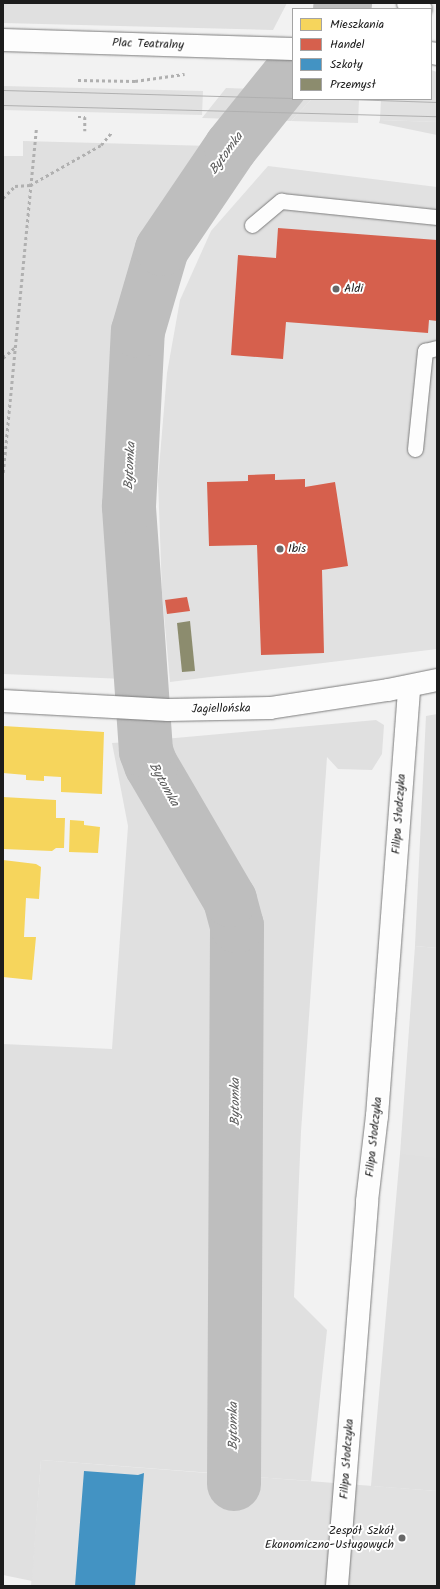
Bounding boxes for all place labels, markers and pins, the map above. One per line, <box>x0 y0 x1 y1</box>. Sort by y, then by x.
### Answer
place label: Aldi <box>344 282 363 296</box>
marker: Aldi <box>331 284 341 294</box>
place label: Ibis <box>288 542 306 556</box>
marker: Ibis <box>275 544 285 554</box>
place label: Zespół Szkół Ekonomiczno-Usługowych <box>265 1524 394 1552</box>
marker: Zespół Szkół Ekonomiczno-Usługowych <box>397 1533 407 1543</box>

